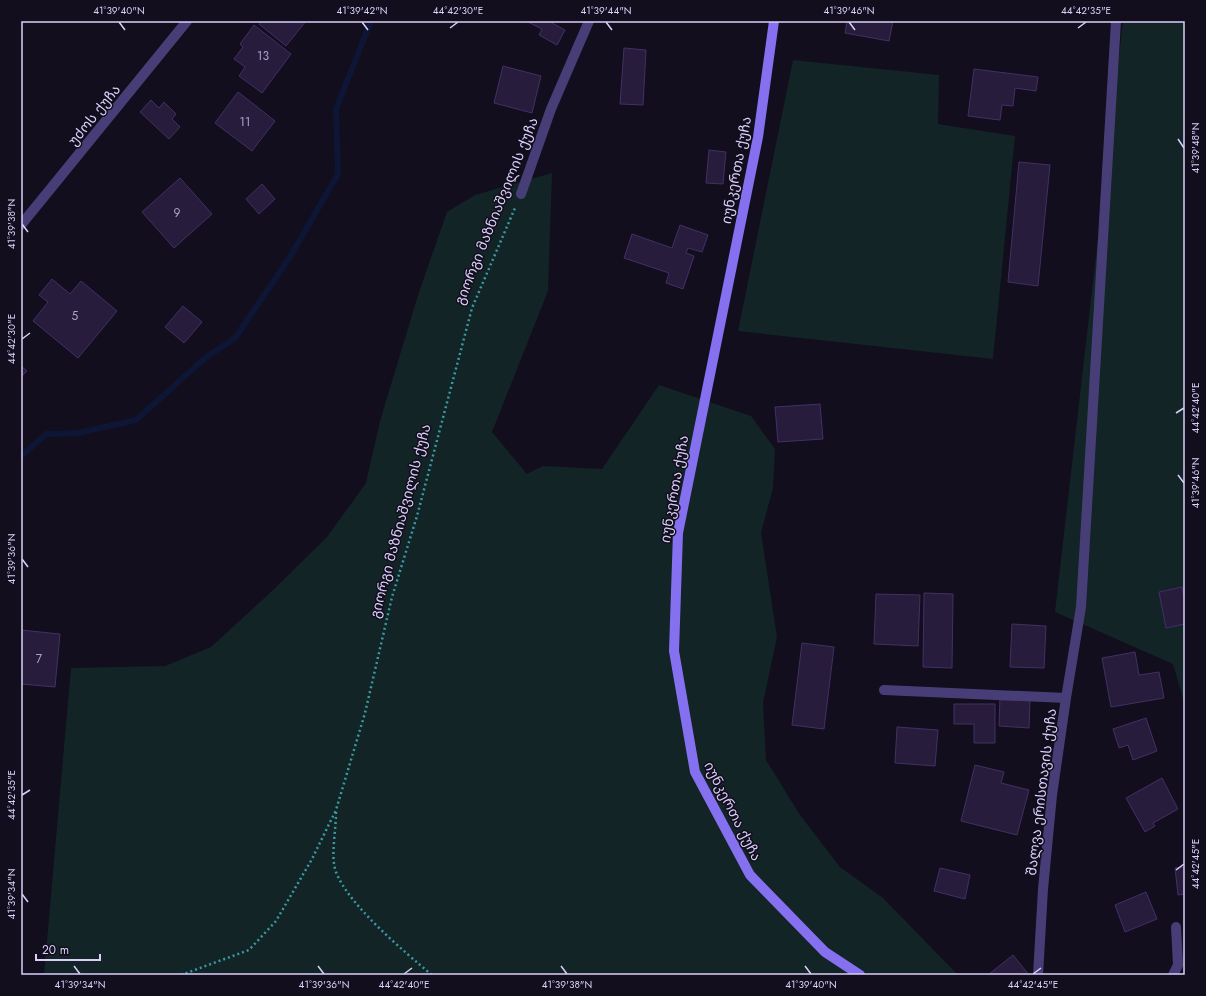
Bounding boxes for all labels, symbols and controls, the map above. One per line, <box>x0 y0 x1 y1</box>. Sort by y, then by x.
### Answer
text: 41°39'40"N <box>93 3 145 18</box>
text: 41°39'42"N <box>336 3 388 18</box>
text: 44°42'30"E <box>433 3 483 18</box>
text: 41°39'44"N <box>580 3 632 18</box>
text: 41°39'46"N <box>823 3 875 18</box>
text: 44°42'35"E <box>1061 3 1111 18</box>
house number: 13 <box>257 47 269 65</box>
street label: უძოს ქუჩა <box>63 80 125 150</box>
house number: 11 <box>240 113 250 131</box>
street label: გიორგი მაზნიაშვილის ქუჩა <box>449 114 543 308</box>
street label: იუნკერთა ქუჩა <box>716 115 756 225</box>
text: 41°39'48"N <box>1188 123 1203 173</box>
text: 41°39'38"N <box>4 199 19 249</box>
house number: 9 <box>174 204 181 222</box>
house number: 5 <box>72 307 79 325</box>
text: 44°42'30"E <box>4 314 19 364</box>
text: 44°42'40"E <box>1188 383 1203 433</box>
street label: გიორგი მაზნიაშვილის ქუჩა <box>364 422 436 620</box>
street label: იუნკერთა ქუჩა <box>655 434 693 544</box>
text: 41°39'46"N <box>1188 457 1203 509</box>
text: 41°39'36"N <box>4 534 19 584</box>
house number: 7 <box>36 650 43 668</box>
street label: შალვა ერისთავის ქუჩა <box>1021 707 1061 877</box>
street label: იუნკერთა ქუჩა <box>699 758 767 864</box>
text: 44°42'35"E <box>4 770 19 820</box>
text: 44°42'45"E <box>1188 839 1203 889</box>
text: 41°39'34"N <box>4 869 19 919</box>
scale bar <box>36 936 100 962</box>
text: 20 m <box>42 941 69 959</box>
text: 41°39'34"N <box>55 977 105 992</box>
text: 41°39'36"N <box>299 977 349 992</box>
text: 44°42'40"E <box>379 977 429 992</box>
text: 41°39'38"N <box>542 977 592 992</box>
text: 41°39'40"N <box>785 977 837 992</box>
text: 44°42'45"E <box>1008 977 1058 992</box>

